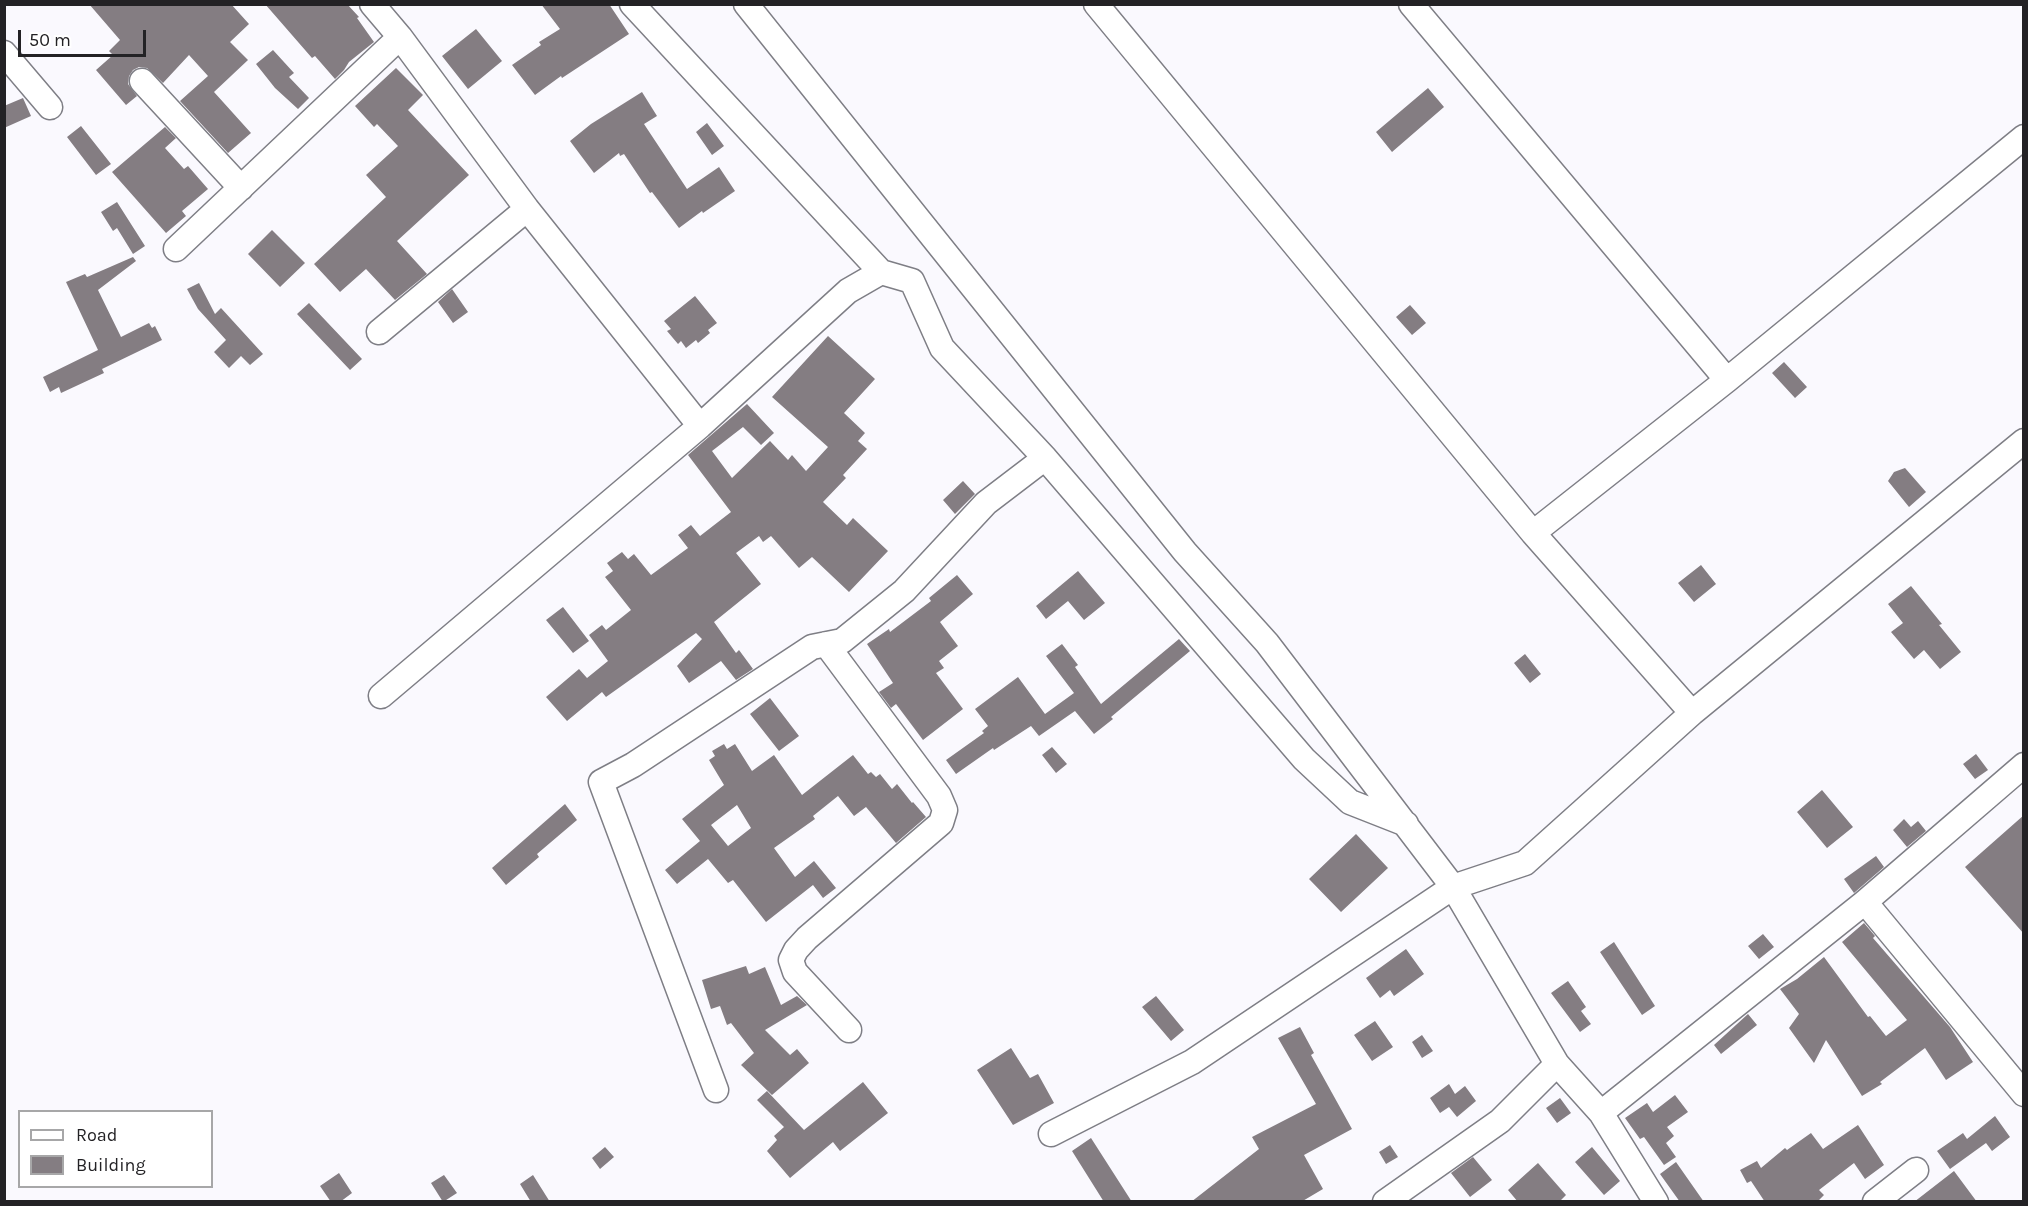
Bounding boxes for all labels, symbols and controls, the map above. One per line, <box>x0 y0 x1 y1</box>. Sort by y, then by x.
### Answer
scale bar <box>21 18 148 56</box>
text: 50 m <box>29 29 71 51</box>
legend <box>18 1110 213 1188</box>
text: Road <box>76 1124 117 1146</box>
text: Building <box>76 1154 146 1176</box>

